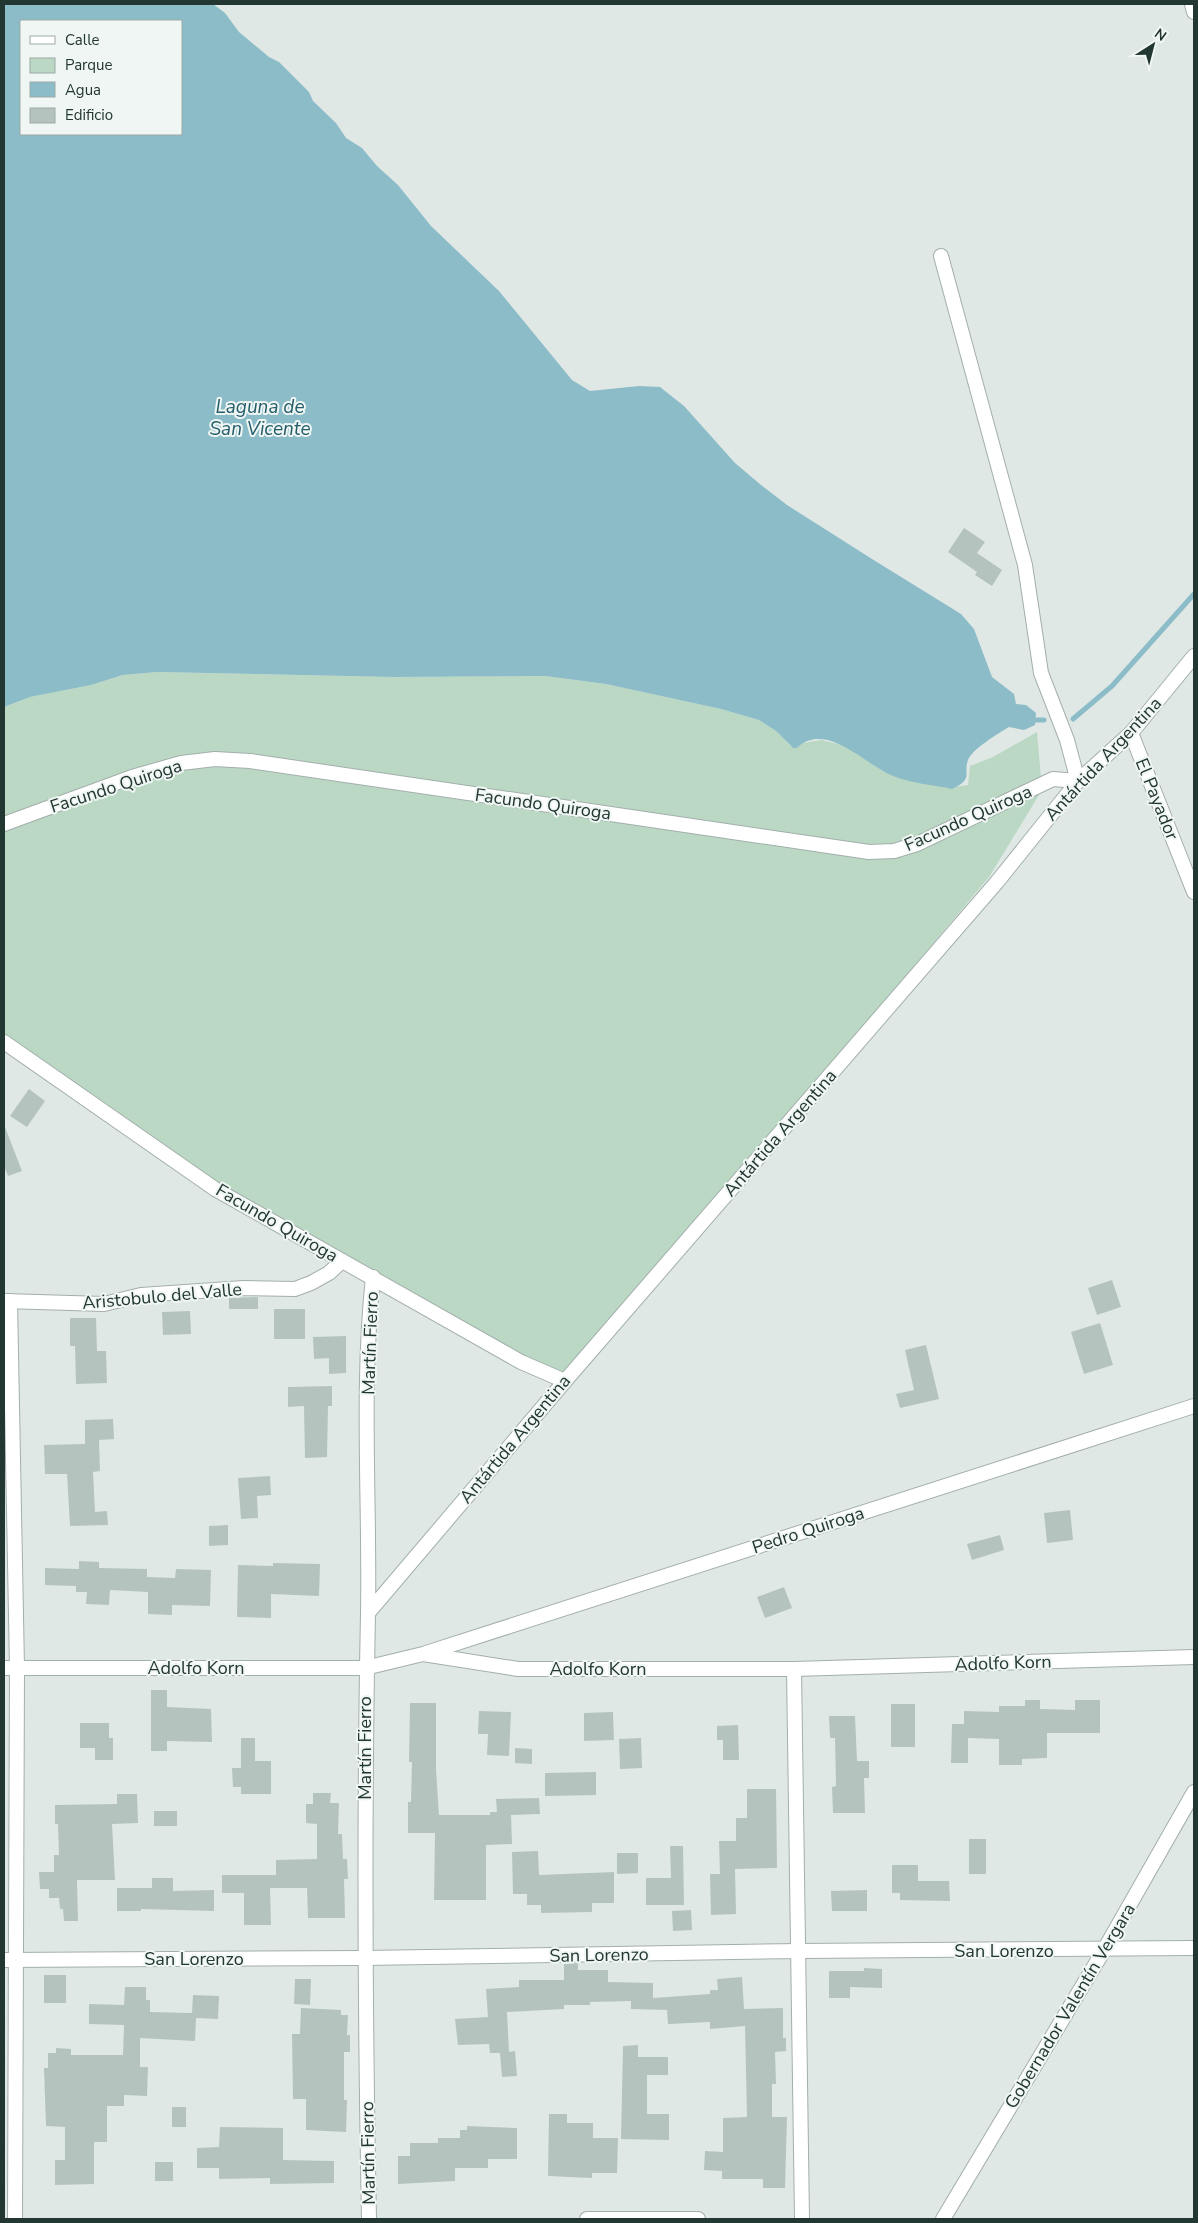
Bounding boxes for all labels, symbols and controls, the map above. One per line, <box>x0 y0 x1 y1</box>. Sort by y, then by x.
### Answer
legend <box>20 20 182 135</box>
north arrow <box>1128 20 1178 70</box>
text: N <box>1151 24 1170 46</box>
text: Calle <box>65 30 100 50</box>
text: Parque <box>65 55 113 75</box>
text: Agua <box>65 80 101 100</box>
text: Edificio <box>65 105 113 125</box>
water label: Laguna de San Vicente <box>209 394 311 442</box>
street label: Antártida Argentina <box>1039 692 1167 826</box>
street label: Facundo Quiroga <box>47 753 185 819</box>
street label: El Payador <box>1130 754 1185 844</box>
street label: Facundo Quiroga <box>900 779 1036 857</box>
street label: Facundo Quiroga <box>473 783 613 825</box>
street label: Antártida Argentina <box>718 1064 842 1202</box>
street label: Facundo Quiroga <box>212 1178 342 1268</box>
street label: Aristobulo del Valle <box>81 1277 243 1315</box>
street label: Martín Fierro <box>356 1291 384 1395</box>
street label: Antártida Argentina <box>454 1370 576 1508</box>
street label: Pedro Quiroga <box>749 1501 867 1559</box>
street label: Adolfo Korn <box>954 1649 1052 1677</box>
street label: Adolfo Korn <box>148 1656 244 1680</box>
street label: Adolfo Korn <box>550 1657 646 1681</box>
street label: Martín Fierro <box>353 1696 377 1800</box>
street label: Gobernador Valentín Vergara <box>999 1899 1141 2113</box>
street label: San Lorenzo <box>954 1939 1054 1963</box>
street label: San Lorenzo <box>549 1942 649 1968</box>
street label: San Lorenzo <box>144 1947 244 1971</box>
street label: Martín Fierro <box>355 2101 381 2205</box>

